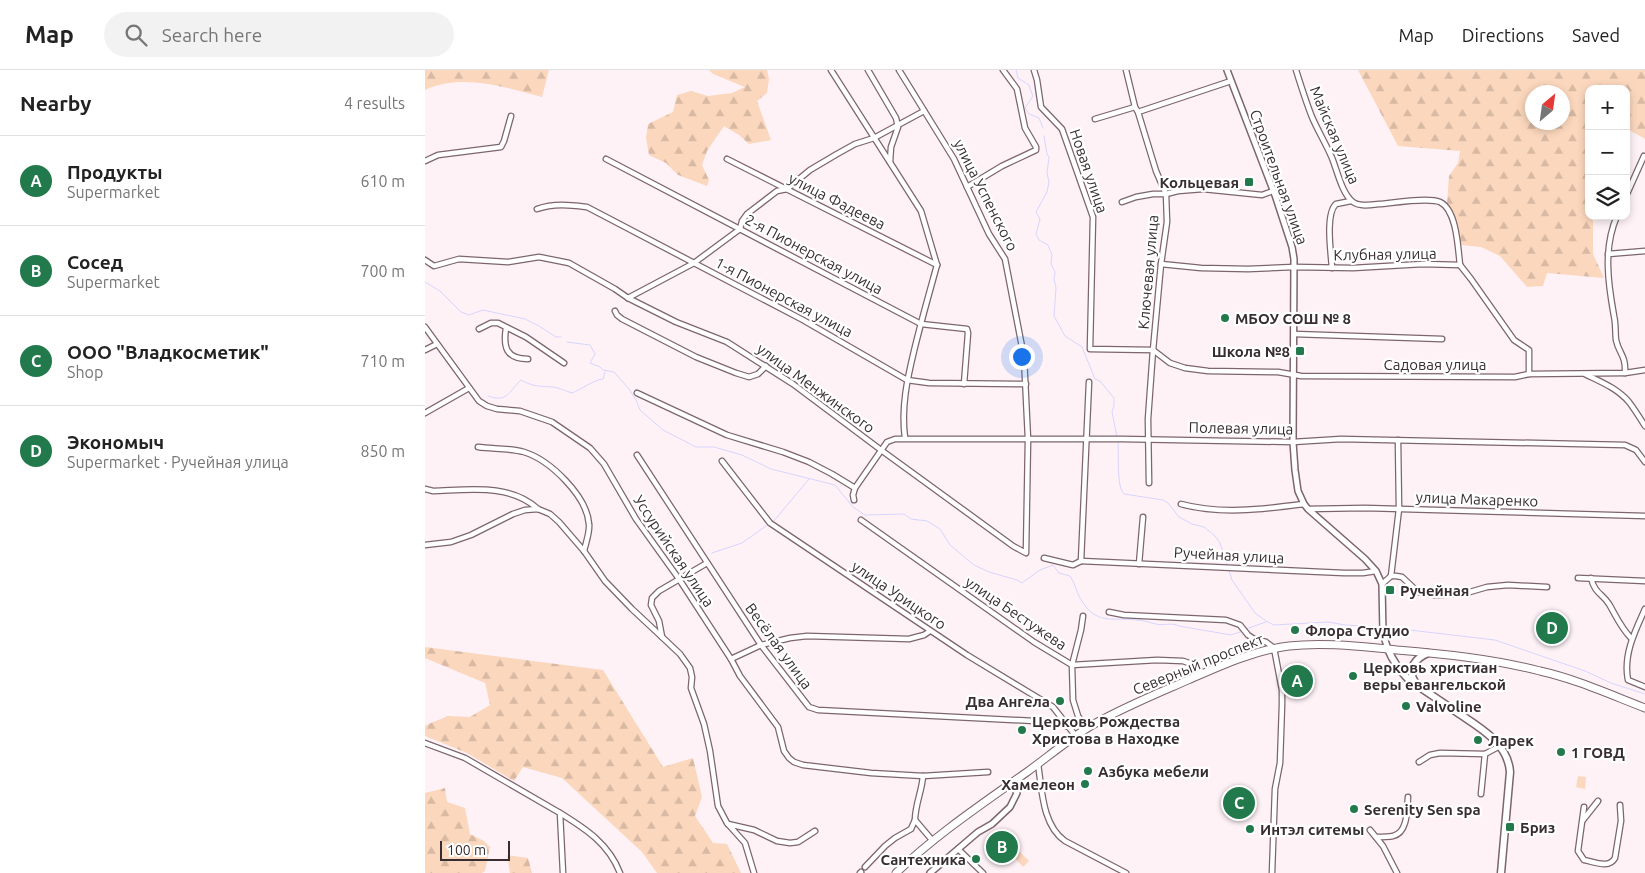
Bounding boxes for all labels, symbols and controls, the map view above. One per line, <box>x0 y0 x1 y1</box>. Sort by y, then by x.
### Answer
search box <box>104 12 454 57</box>
text: Map <box>25 21 74 48</box>
icon: search <box>122 21 150 49</box>
text: Search here <box>162 24 262 46</box>
text: Map <box>1398 25 1434 45</box>
text: Directions <box>1462 25 1544 45</box>
text: Saved <box>1572 25 1620 45</box>
street label: Майская улица <box>1307 84 1363 186</box>
north arrow <box>1525 85 1570 130</box>
map controls <box>1585 85 1630 220</box>
button: + <box>1585 85 1630 130</box>
text: Nearby <box>20 91 91 115</box>
text: 4 results <box>344 94 405 112</box>
street label: Строительная улица <box>1247 107 1311 247</box>
street label: Новая улица <box>1067 127 1111 215</box>
button: − <box>1585 130 1630 175</box>
street label: улица Успенского <box>950 136 1022 254</box>
text: Продукты <box>67 161 162 183</box>
street label: улица Фадеева <box>786 169 888 233</box>
text: A <box>30 172 42 190</box>
text: 610 m <box>360 172 405 190</box>
place label: Кольцевая <box>1159 174 1239 191</box>
button: layers <box>1585 175 1630 220</box>
marker: Кольцевая <box>1243 176 1255 188</box>
text: Supermarket <box>67 183 160 201</box>
street label: 2-я Пионерская улица <box>742 211 886 297</box>
street label: Ключевая улица <box>1135 214 1161 330</box>
street label: Клубная улица <box>1333 245 1437 263</box>
text: Сосед <box>67 251 123 273</box>
street label: 1-я Пионерская улица <box>712 254 856 340</box>
text: B <box>31 262 41 280</box>
text: 700 m <box>360 262 405 280</box>
text: Supermarket <box>67 273 160 291</box>
place label: МБОУ СОШ № 8 <box>1235 310 1351 327</box>
marker: МБОУ СОШ № 8 <box>1219 312 1231 324</box>
street label: улица Менжинского <box>754 340 878 436</box>
text: ООО "Владкосметик" <box>67 341 269 363</box>
place label: Школа №8 <box>1212 343 1290 360</box>
your location <box>1009 344 1035 370</box>
marker: Школа №8 <box>1294 345 1306 357</box>
text: C <box>31 352 41 370</box>
text: 710 m <box>360 352 405 370</box>
street label: Садовая улица <box>1383 356 1487 373</box>
text: Shop <box>67 363 103 381</box>
street label: Полевая улица <box>1188 419 1294 437</box>
text: Экономыч <box>67 431 164 453</box>
text: D <box>30 442 42 460</box>
text: 850 m <box>360 442 405 460</box>
text: Supermarket · Ручейная улица <box>67 453 289 471</box>
street label: улица Макаренко <box>1415 488 1539 510</box>
street label: Уссурийская улица <box>630 492 718 610</box>
street label: Ручейная улица <box>1173 544 1285 566</box>
street label: улица Урицкого <box>849 557 949 633</box>
street label: улица Бестужева <box>962 573 1070 653</box>
place label: Ручейная <box>1400 582 1469 599</box>
marker: Ручейная <box>1384 584 1396 596</box>
street label: Весёлая улица <box>742 600 816 692</box>
pin: D <box>1536 609 1568 647</box>
place label: Флора Студио <box>1305 622 1410 639</box>
marker: Флора Студио <box>1289 624 1301 636</box>
street label: Северный проспект <box>1130 630 1266 698</box>
place label: Церковь христиан веры евангельской <box>1363 659 1506 693</box>
pin: A <box>1281 662 1313 700</box>
marker: Церковь христиан веры евангельской <box>1347 670 1359 682</box>
place label: Два Ангела <box>966 693 1050 710</box>
marker: Два Ангела <box>1054 695 1066 707</box>
place label: Valvoline <box>1416 698 1482 715</box>
marker: Valvoline <box>1400 700 1412 712</box>
place label: Церковь Рождества Христова в Находке <box>1032 713 1180 747</box>
marker: Церковь Рождества Христова в Находке <box>1016 724 1028 736</box>
place label: Ларек <box>1488 732 1534 749</box>
marker: Ларек <box>1472 734 1484 746</box>
place label: 1 ГОВД <box>1571 744 1625 761</box>
marker: 1 ГОВД <box>1555 746 1567 758</box>
place label: Азбука мебели <box>1098 763 1209 780</box>
marker: Азбука мебели <box>1082 765 1094 777</box>
place label: Хамелеон <box>1001 776 1075 793</box>
marker: Хамелеон <box>1079 778 1091 790</box>
pin: C <box>1223 784 1255 822</box>
place label: Serenity Sen spa <box>1364 801 1481 818</box>
marker: Serenity Sen spa <box>1348 803 1360 815</box>
place label: Бриз <box>1520 819 1555 836</box>
place label: Интэл ситемы <box>1260 821 1364 838</box>
marker: Бриз <box>1504 821 1516 833</box>
marker: Интэл ситемы <box>1244 823 1256 835</box>
pin: B <box>986 828 1018 866</box>
scale bar <box>440 838 510 861</box>
text: 100 m <box>447 842 486 858</box>
place label: Сантехника <box>881 851 966 868</box>
marker: Сантехника <box>970 853 982 865</box>

